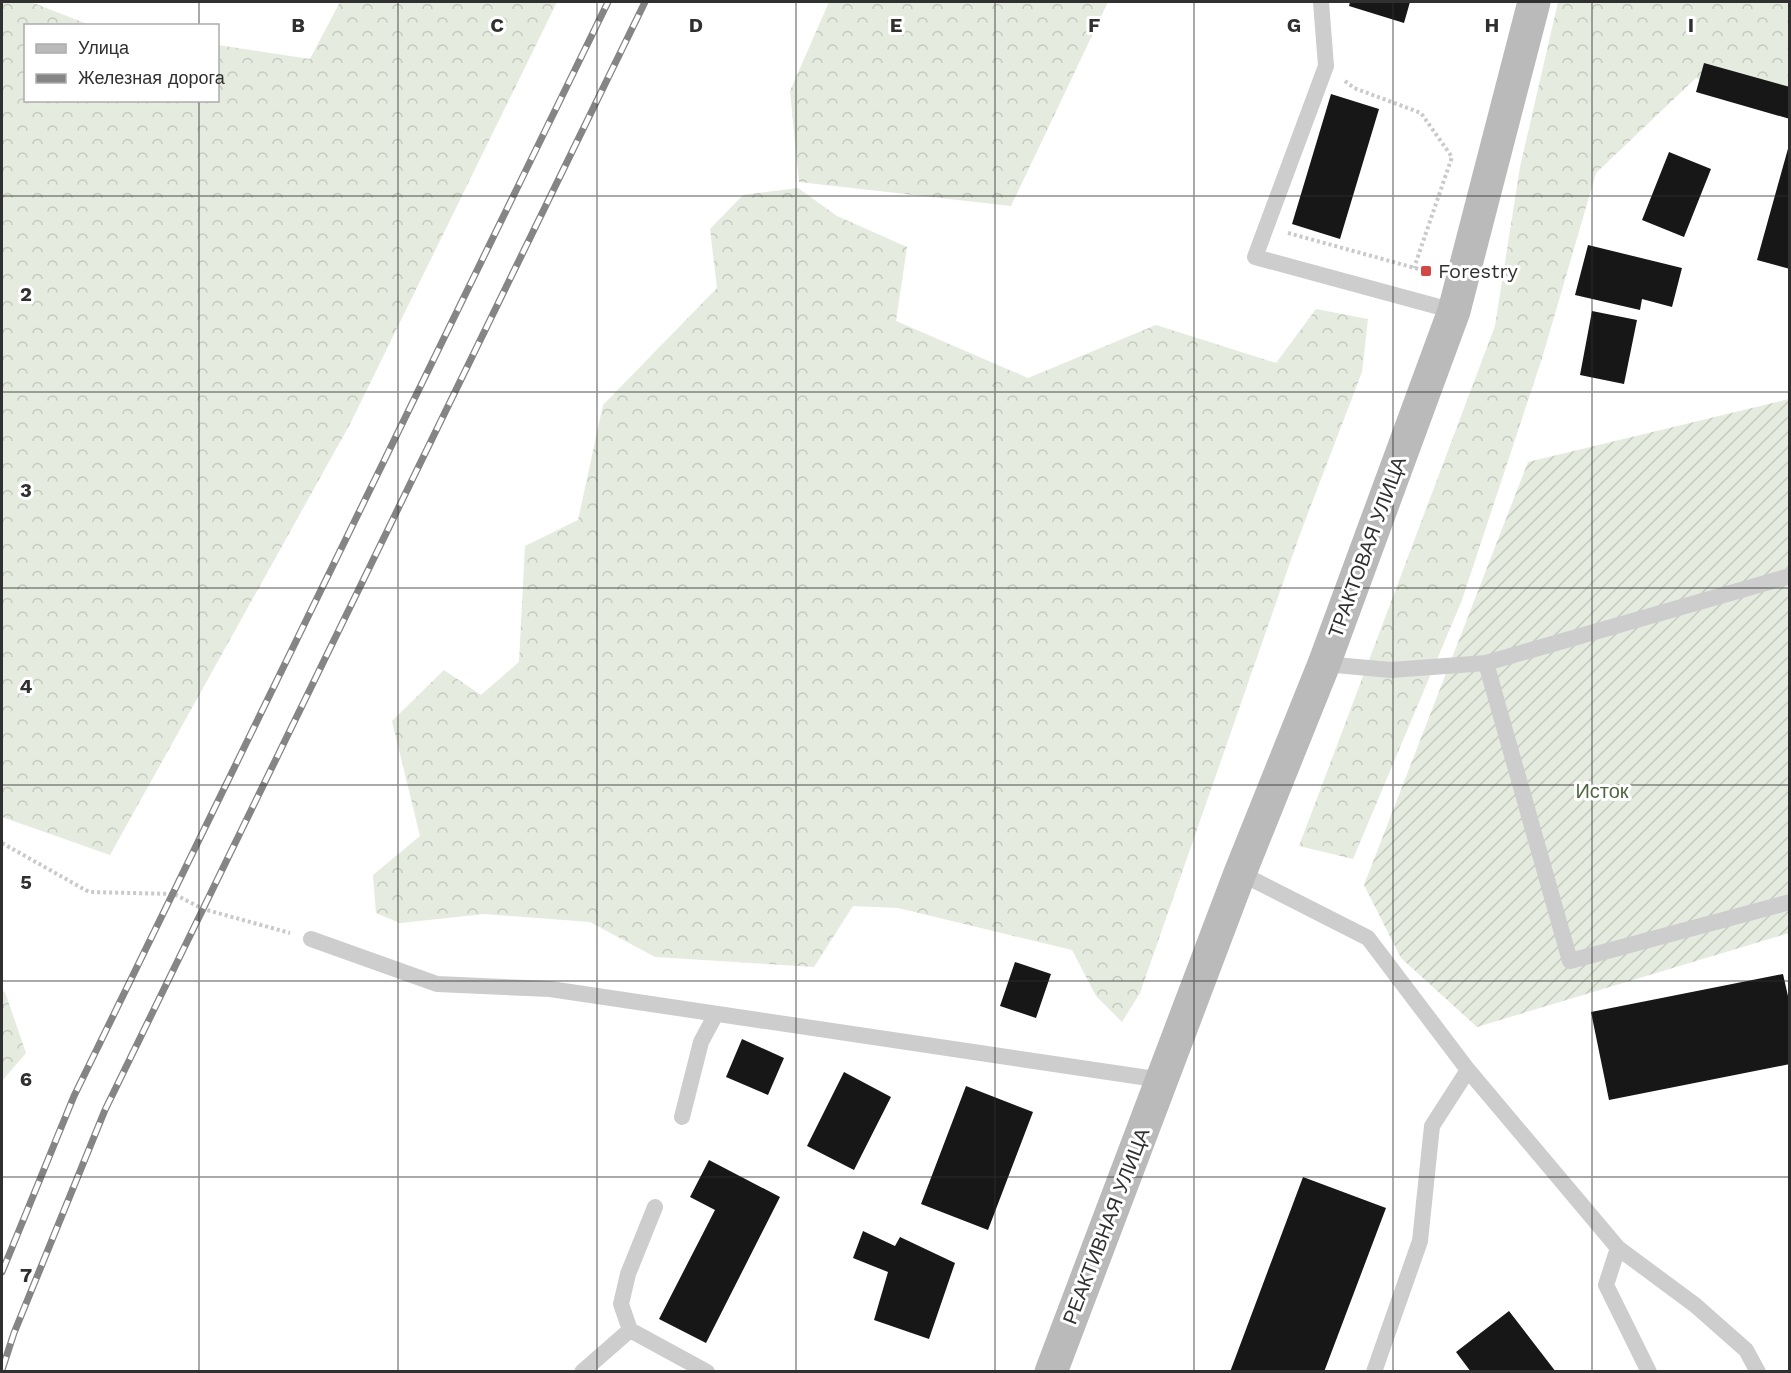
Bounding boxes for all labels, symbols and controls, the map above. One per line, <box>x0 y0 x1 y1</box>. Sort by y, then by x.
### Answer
text: B <box>291 13 305 37</box>
text: C <box>490 13 504 37</box>
text: D <box>689 13 703 37</box>
text: E <box>890 13 902 37</box>
text: F <box>1088 13 1100 37</box>
text: G <box>1287 13 1301 37</box>
text: H <box>1485 13 1499 37</box>
text: I <box>1688 13 1694 37</box>
legend <box>24 24 219 102</box>
text: Улица <box>78 37 130 58</box>
text: Железная дорога <box>78 67 226 88</box>
place label: Forestry <box>1438 259 1519 283</box>
marker: Forestry <box>1419 264 1433 278</box>
text: 2 <box>20 282 32 306</box>
street label: ТРАКТОВАЯ УЛИЦА <box>1323 453 1411 641</box>
text: 3 <box>20 478 32 502</box>
text: 4 <box>20 674 33 698</box>
park label: Исток <box>1575 779 1629 803</box>
text: 5 <box>20 870 32 894</box>
text: 6 <box>20 1067 32 1091</box>
street label: РЕАКТИВНАЯ УЛИЦА <box>1057 1124 1155 1328</box>
text: 7 <box>20 1263 32 1287</box>

